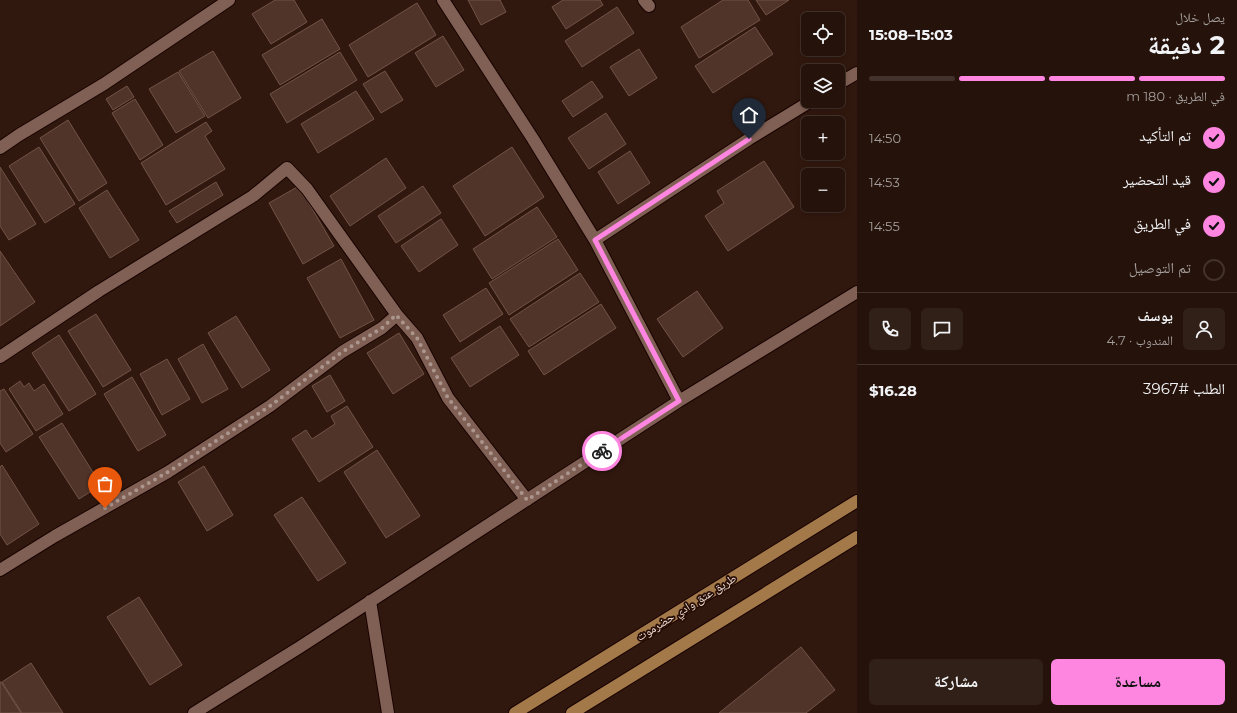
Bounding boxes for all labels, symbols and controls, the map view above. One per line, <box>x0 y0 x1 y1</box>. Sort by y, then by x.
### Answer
text: يصل خلال <box>1175 9 1225 25</box>
map controls <box>801 12 845 212</box>
button: locate <box>801 12 845 56</box>
text: 15:03–15:08 <box>869 25 953 44</box>
text: 2 دقيقة <box>1148 29 1225 61</box>
button: layers <box>801 64 845 108</box>
text: في الطريق · 180 m <box>1126 88 1225 104</box>
pin <box>732 98 766 139</box>
icon: home <box>738 104 760 126</box>
button: + <box>801 116 845 160</box>
text: تم التأكيد <box>1139 126 1191 145</box>
icon: check <box>1203 127 1225 149</box>
text: 14:50 <box>869 130 901 146</box>
button: − <box>801 168 845 212</box>
text: قيد التحضير <box>1123 170 1191 189</box>
icon: check <box>1203 171 1225 193</box>
text: 14:53 <box>869 174 900 190</box>
text: في الطريق <box>1133 214 1191 233</box>
icon: check <box>1203 215 1225 237</box>
text: 14:55 <box>869 218 900 234</box>
text: تم التوصيل <box>1129 258 1191 277</box>
text: يوسف <box>1138 306 1173 325</box>
button: phone <box>869 308 911 350</box>
button: chat <box>921 308 963 350</box>
button: person <box>1183 308 1225 350</box>
text: المندوب · 4.7 <box>1107 332 1173 348</box>
text: الطلب #3967 <box>1143 379 1225 398</box>
text: $16.28 <box>869 381 917 400</box>
courier <box>582 431 622 471</box>
icon: bike <box>591 440 613 462</box>
pin <box>88 467 122 508</box>
icon: bag <box>94 473 116 495</box>
street label: طريق عتق وادي حضرموت <box>633 570 740 646</box>
button: مشاركة <box>869 659 1043 705</box>
button: مساعدة <box>1051 659 1225 705</box>

